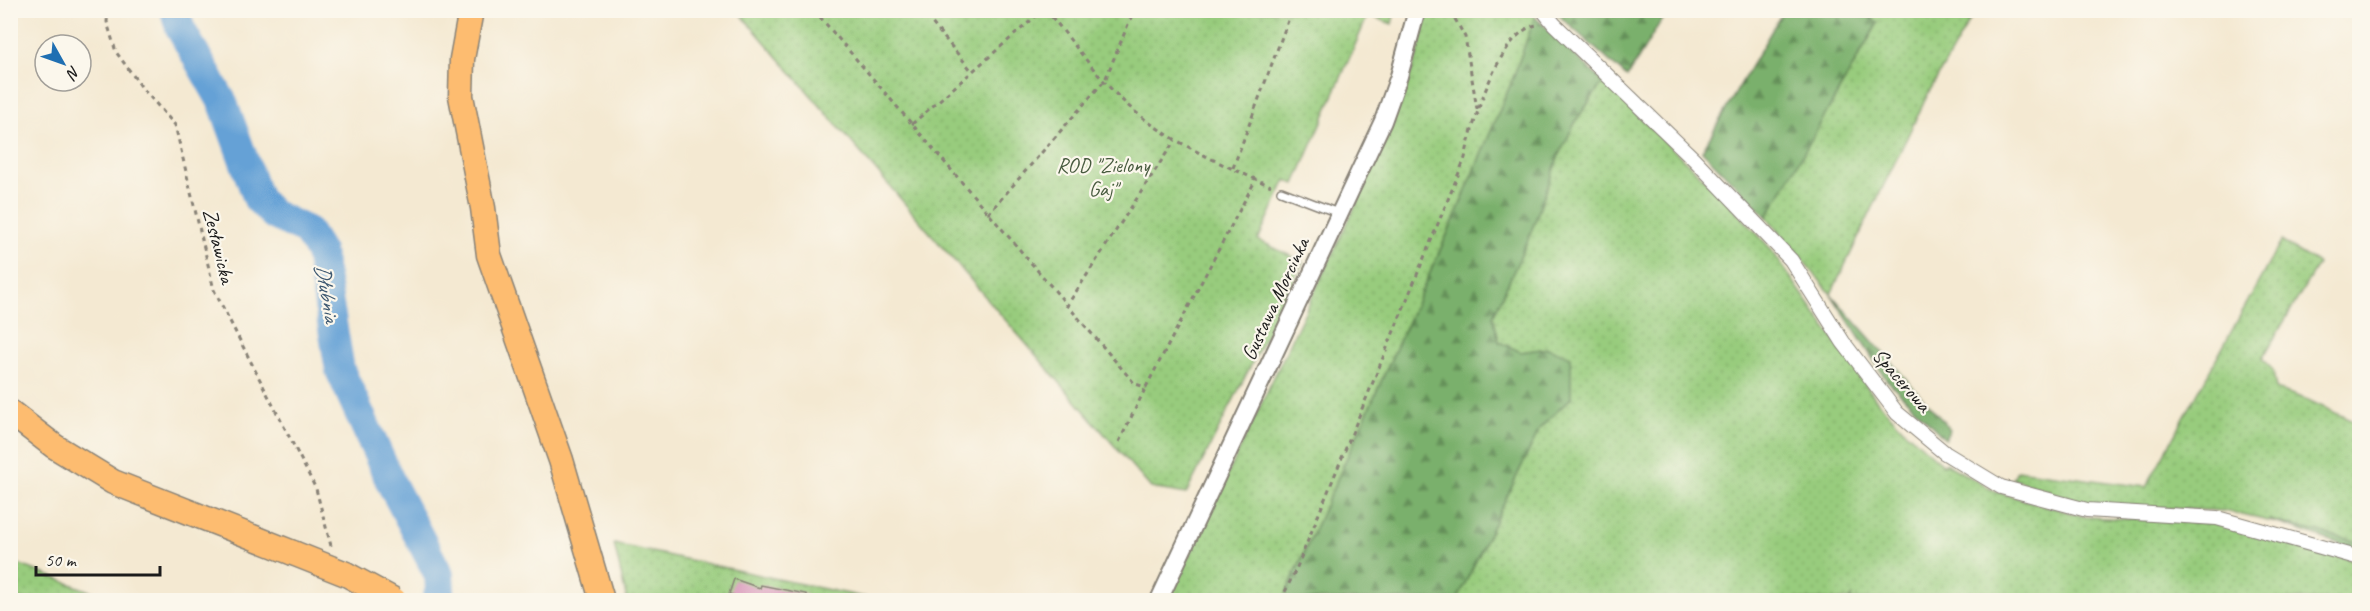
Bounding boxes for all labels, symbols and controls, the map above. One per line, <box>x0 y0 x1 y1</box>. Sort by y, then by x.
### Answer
north arrow <box>33 33 93 93</box>
text: N <box>61 62 85 85</box>
park label: ROD "Zielony Gaj" <box>1057 152 1151 202</box>
street label: Zesławicka <box>197 206 241 288</box>
street label: Gustawa Morcinka <box>1235 231 1316 364</box>
water label: Dłubnia <box>308 262 346 327</box>
street label: Spacerowa <box>1867 343 1938 419</box>
scale bar <box>36 539 160 577</box>
text: 50 m <box>45 549 78 571</box>

